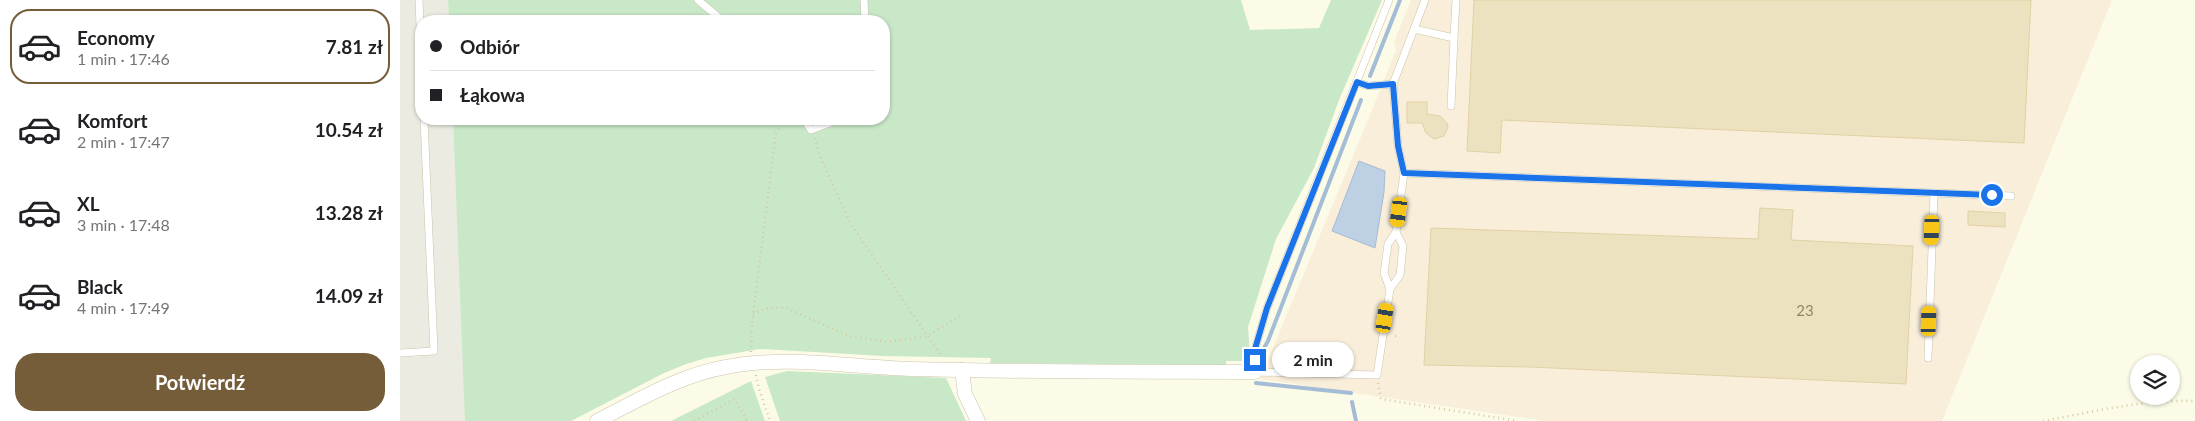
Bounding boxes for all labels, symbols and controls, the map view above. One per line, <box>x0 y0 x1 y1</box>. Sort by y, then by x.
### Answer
icon: car <box>17 24 62 69</box>
text: Economy <box>77 26 155 49</box>
text: 7.81 zł <box>326 35 383 58</box>
text: Odbiór <box>460 35 520 58</box>
text: 1 min · 17:46 <box>77 49 170 68</box>
text: Łąkowa <box>460 83 525 106</box>
icon: car <box>17 107 62 152</box>
text: Komfort <box>77 109 148 132</box>
text: 10.54 zł <box>315 118 383 141</box>
text: 2 min · 17:47 <box>77 132 170 151</box>
route start <box>1981 184 2003 206</box>
icon: car <box>17 190 62 235</box>
text: XL <box>77 192 100 215</box>
car <box>1389 196 1408 228</box>
text: 13.28 zł <box>315 201 383 224</box>
text: 3 min · 17:48 <box>77 215 170 234</box>
car <box>1923 215 1940 245</box>
icon: car <box>17 273 62 318</box>
text: Black <box>77 275 123 298</box>
text: 14.09 zł <box>315 284 383 307</box>
text: 4 min · 17:49 <box>77 298 170 317</box>
house number: 23 <box>1796 301 1814 319</box>
car <box>1375 302 1394 334</box>
car <box>1920 306 1937 336</box>
callout: 2 min <box>1272 342 1355 378</box>
route end <box>1244 349 1266 371</box>
text: 2 min <box>1293 350 1333 369</box>
button: Potwierdź <box>15 353 385 411</box>
map controls <box>2130 355 2180 405</box>
button: layers <box>2130 355 2180 405</box>

